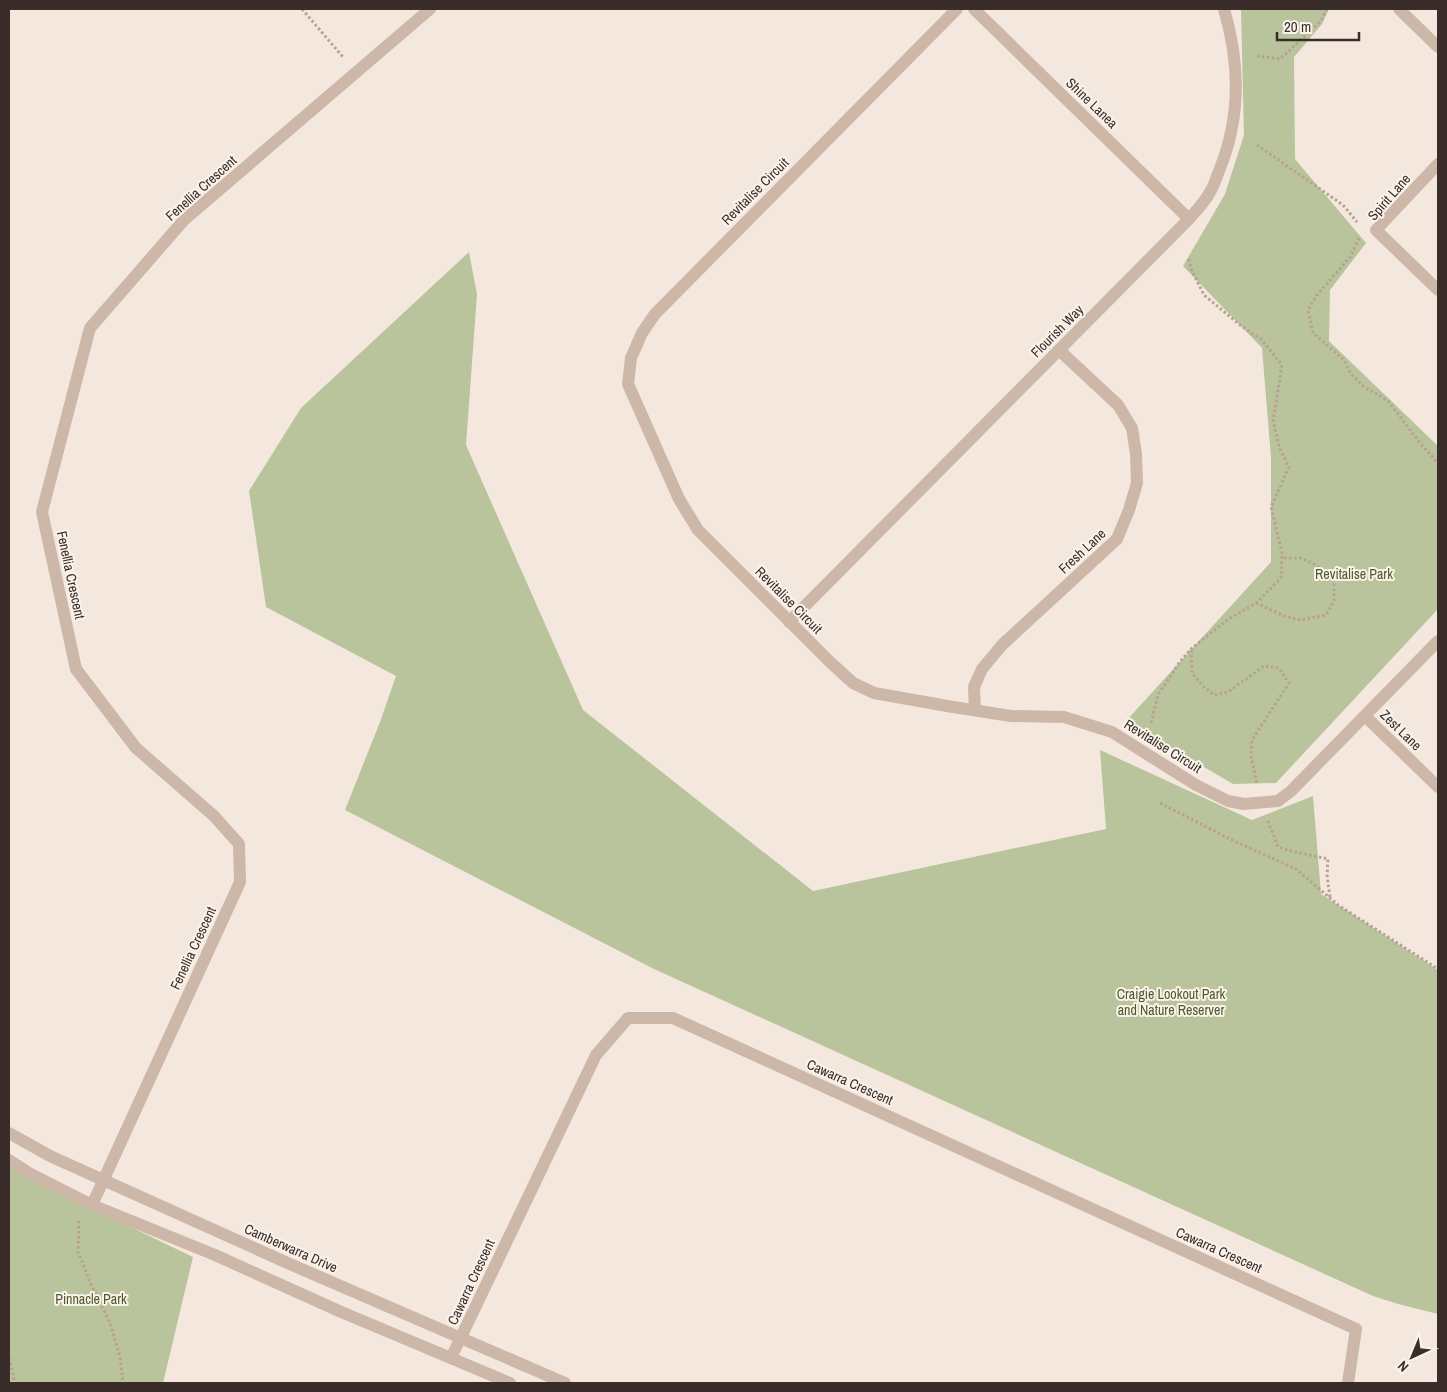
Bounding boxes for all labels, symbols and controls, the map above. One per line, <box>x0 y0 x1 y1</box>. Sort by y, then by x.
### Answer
scale bar <box>1277 10 1360 42</box>
text: 20 m <box>1284 16 1311 37</box>
street label: Shine Lanea <box>1062 74 1122 133</box>
street label: Fenellia Crescent <box>162 151 240 225</box>
street label: Revitalise Circuit <box>718 154 792 228</box>
street label: Spirit Lane <box>1364 170 1414 224</box>
street label: Flourish Way <box>1027 301 1087 361</box>
street label: Fresh Lane <box>1055 525 1109 577</box>
street label: Fenellia Crescent <box>53 529 89 621</box>
street label: Revitalise Circuit <box>752 563 826 637</box>
park label: Revitalise Park <box>1315 565 1393 583</box>
street label: Zest Lane <box>1376 706 1426 754</box>
street label: Revitalise Circuit <box>1121 715 1205 777</box>
street label: Fenellia Crescent <box>166 904 220 992</box>
park label: Craigie Lookout Park and Nature Reserver <box>1117 985 1225 1019</box>
street label: Cawarra Crescent <box>804 1055 896 1109</box>
street label: Camberwarra Drive <box>242 1219 340 1277</box>
street label: Cawarra Crescent <box>1173 1223 1265 1277</box>
street label: Cawarra Crescent <box>443 1236 499 1328</box>
park label: Pinnacle Park <box>55 1290 127 1308</box>
north arrow <box>1387 1332 1437 1382</box>
text: N <box>1394 1357 1412 1376</box>

